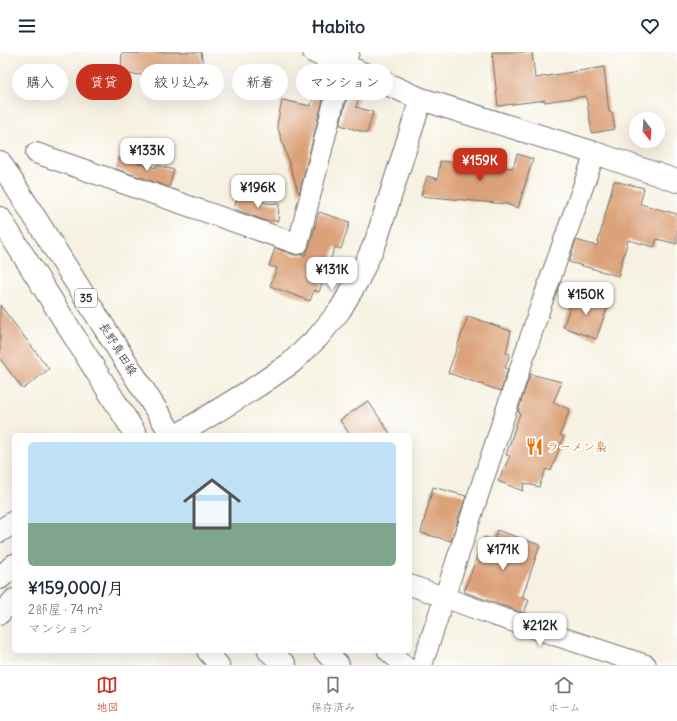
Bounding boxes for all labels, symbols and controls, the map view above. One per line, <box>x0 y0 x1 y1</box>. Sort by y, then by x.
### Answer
icon: menu <box>16 15 38 37</box>
text: Habito <box>312 15 365 38</box>
icon: heart <box>639 15 661 37</box>
chip: 購入 <box>12 64 68 100</box>
chip: 賃貸 <box>76 64 132 100</box>
chip: 絞り込み <box>140 64 224 100</box>
chip: 新着 <box>232 64 288 100</box>
chip: マンション <box>296 64 393 100</box>
north arrow <box>629 112 665 148</box>
map controls <box>629 112 665 148</box>
pin: ¥133K <box>119 138 175 172</box>
text: ¥133K <box>129 142 165 159</box>
pin: ¥159K <box>452 148 508 182</box>
text: ¥159K <box>462 152 498 169</box>
pin: ¥196K <box>230 175 286 209</box>
text: ¥196K <box>240 179 276 196</box>
pin: ¥131K <box>304 257 360 291</box>
text: ¥131K <box>315 261 349 278</box>
pin: ¥150K <box>558 282 614 316</box>
text: ¥150K <box>568 286 604 303</box>
road number: 35 <box>75 289 97 307</box>
street label: 長野真田線 <box>96 319 141 378</box>
restaurant icon: ラーメン梟 <box>524 437 544 457</box>
place label: ラーメン梟 <box>547 439 607 454</box>
icon: home <box>176 468 248 540</box>
pin: ¥171K <box>475 537 531 571</box>
text: ¥171K <box>487 541 519 558</box>
text: ¥159,000/月 <box>28 577 124 599</box>
text: 2部屋 · 74 m² <box>28 601 103 618</box>
pin: ¥212K <box>512 613 568 647</box>
text: ¥212K <box>522 617 558 634</box>
text: マンション <box>28 620 92 637</box>
tab: 地図 <box>96 674 118 714</box>
tab: 保存済み <box>311 674 355 714</box>
tab: ホーム <box>548 674 581 714</box>

